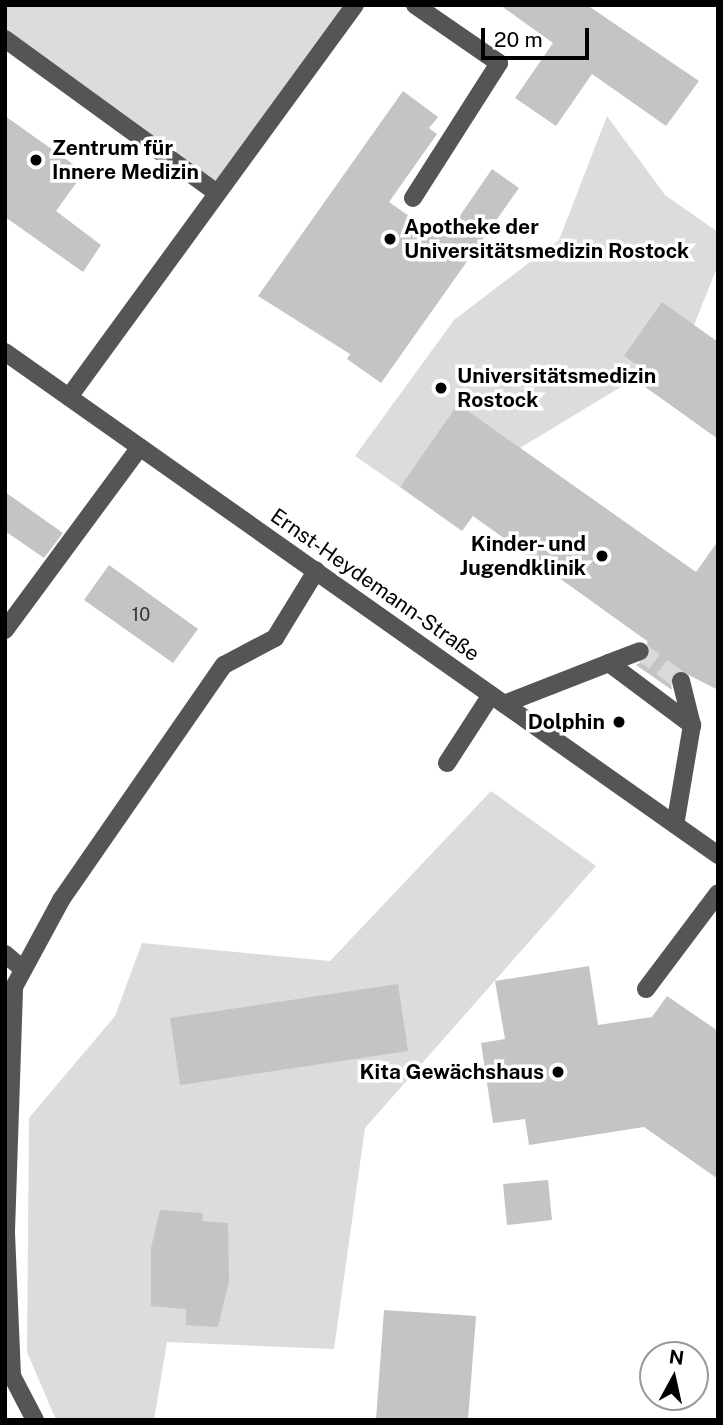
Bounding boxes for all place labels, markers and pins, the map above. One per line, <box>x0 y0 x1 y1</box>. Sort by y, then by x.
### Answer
place label: Zentrum für Innere Medizin <box>52 135 199 185</box>
marker: Zentrum für Innere Medizin <box>26 150 46 170</box>
place label: Apotheke der Universitätsmedizin Rostock <box>404 214 689 264</box>
marker: Apotheke der Universitätsmedizin Rostock <box>382 231 398 247</box>
place label: Universitätsmedizin Rostock <box>457 363 656 413</box>
marker: Universitätsmedizin Rostock <box>431 378 451 398</box>
place label: Kinder- und Jugendklinik <box>460 531 586 581</box>
marker: Kinder- und Jugendklinik <box>592 546 612 566</box>
place label: Dolphin <box>528 709 605 735</box>
marker: Dolphin <box>611 714 627 730</box>
place label: Kita Gewächshaus <box>360 1059 544 1085</box>
marker: Kita Gewächshaus <box>550 1064 566 1080</box>

